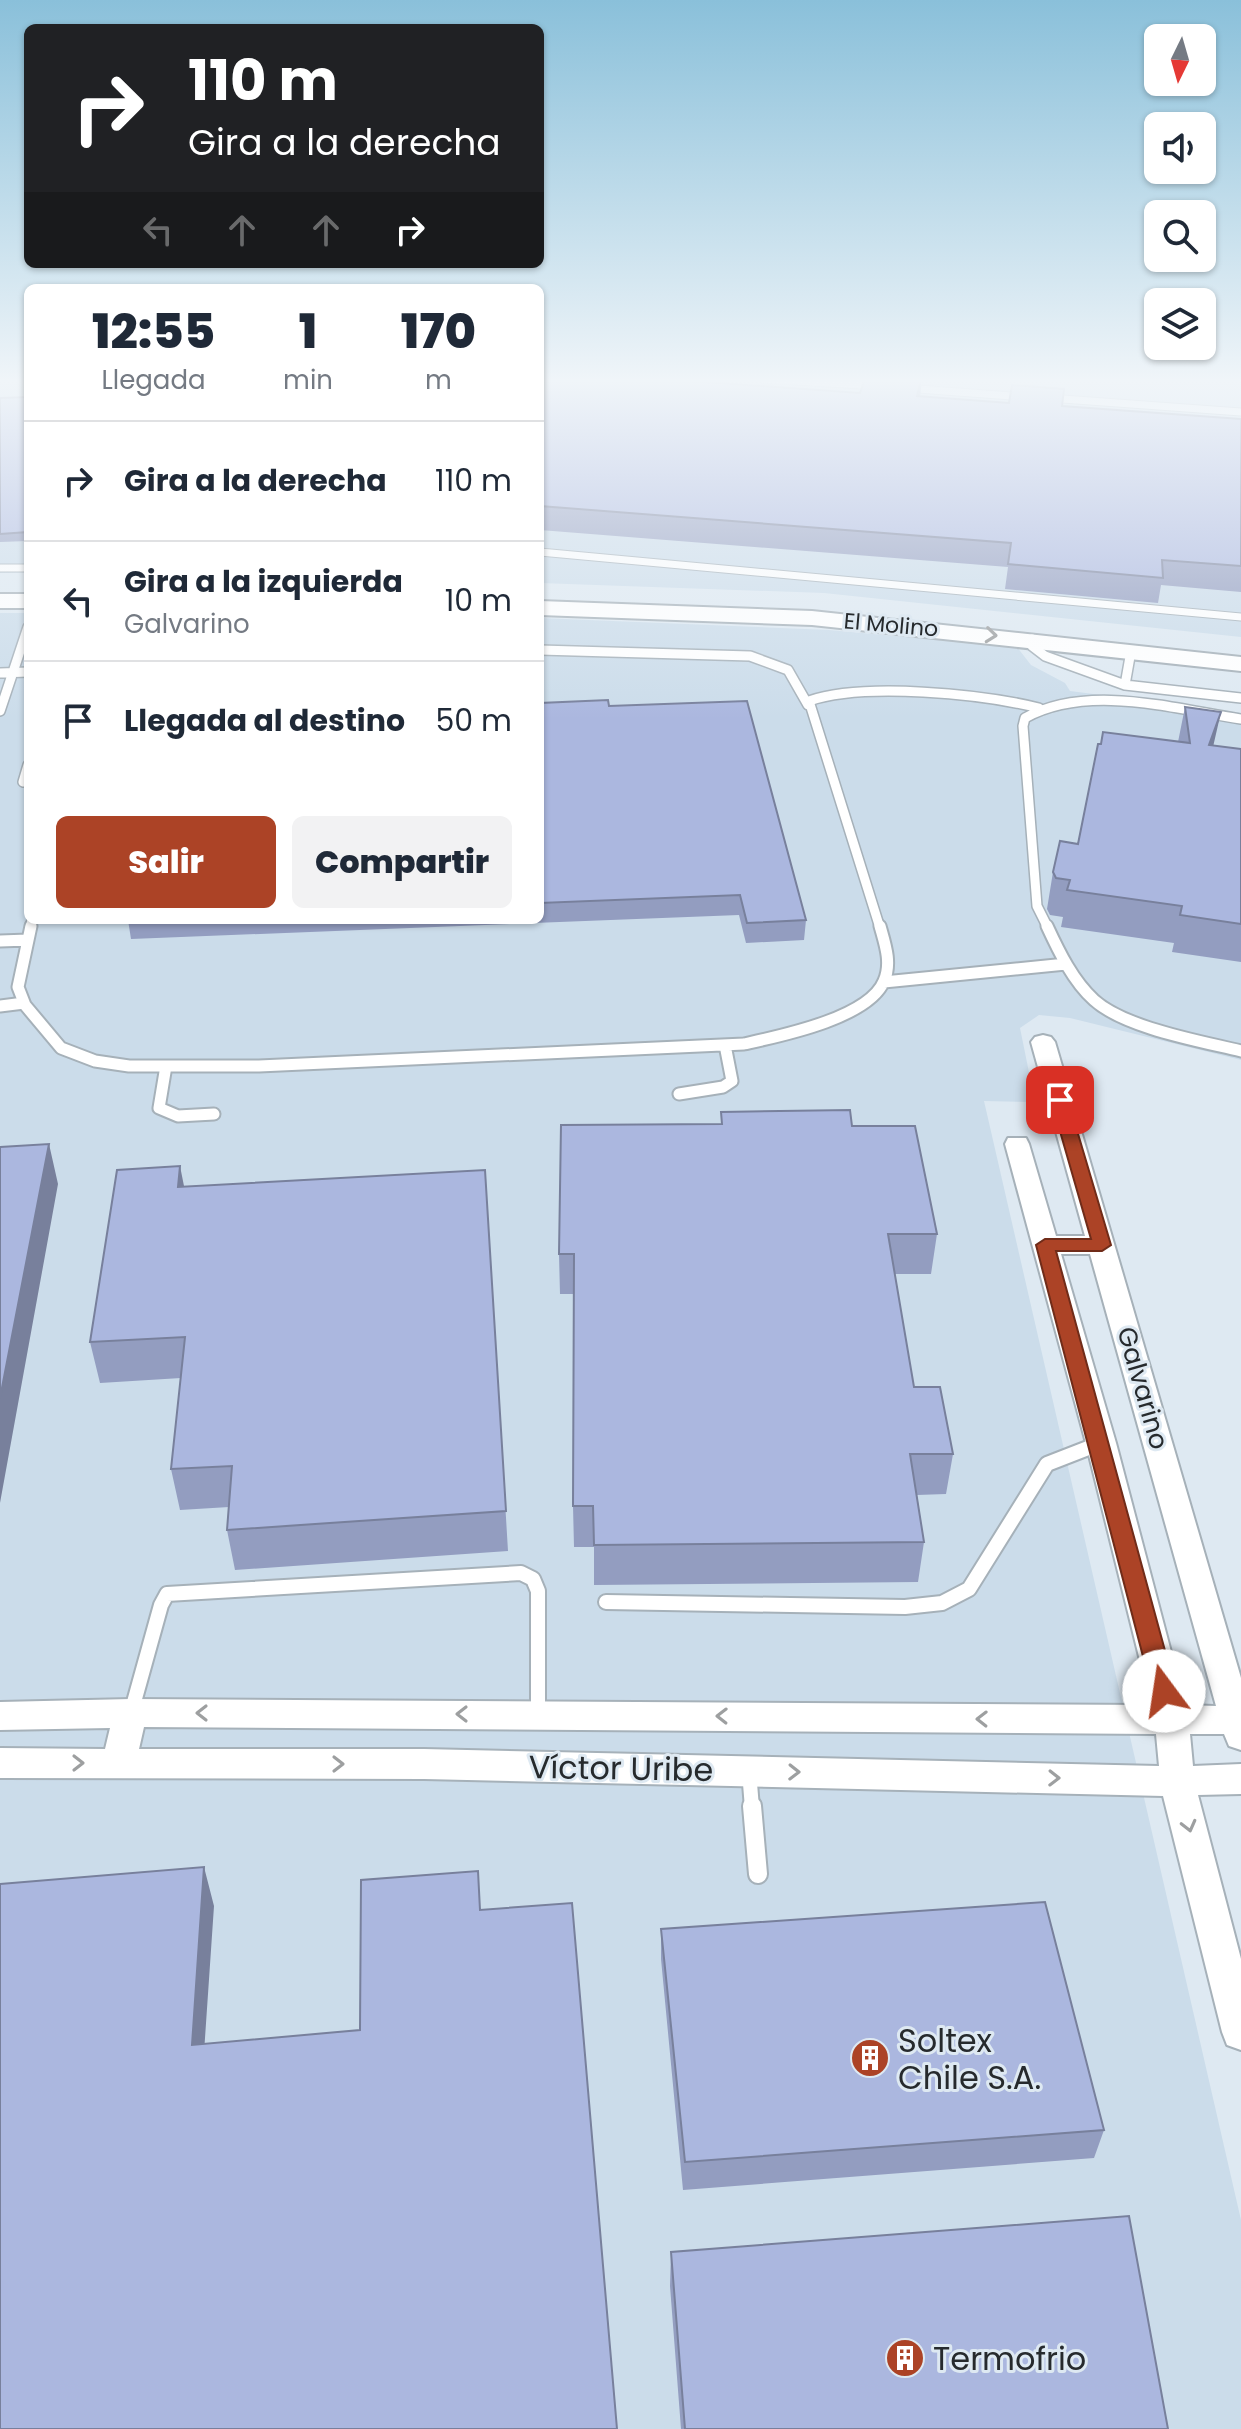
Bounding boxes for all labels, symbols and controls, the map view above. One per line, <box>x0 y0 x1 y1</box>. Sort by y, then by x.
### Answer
north arrow <box>1144 24 1216 96</box>
map controls <box>1144 24 1216 360</box>
text: 110 m <box>188 41 338 120</box>
icon: right <box>56 56 160 160</box>
button: sound <box>1144 112 1216 184</box>
text: Gira a la derecha <box>188 117 501 168</box>
button: search <box>1144 200 1216 272</box>
icon: left <box>136 208 180 252</box>
icon: ahead <box>220 208 264 252</box>
icon: ahead <box>304 208 348 252</box>
icon: right <box>388 208 432 252</box>
button: layers <box>1144 288 1216 360</box>
text: 12:55 <box>92 298 215 365</box>
text: 1 <box>299 298 317 365</box>
text: 170 <box>401 298 476 365</box>
text: Llegada <box>102 362 206 398</box>
text: min <box>283 362 333 398</box>
text: m <box>425 362 452 398</box>
icon: right <box>56 459 100 503</box>
text: Gira a la derecha <box>124 459 387 502</box>
text: 110 m <box>435 459 512 502</box>
text: Gira a la izquierda <box>124 560 403 603</box>
icon: left <box>56 579 100 623</box>
text: 10 m <box>445 579 512 622</box>
street label: El Molino <box>843 605 939 645</box>
text: Galvarino <box>124 606 250 642</box>
one-way arrow <box>985 627 998 644</box>
icon: arrive <box>56 699 100 743</box>
text: Llegada al destino <box>124 699 405 742</box>
text: 50 m <box>435 699 512 742</box>
button: Salir <box>56 816 276 908</box>
button: Compartir <box>292 816 512 908</box>
pin <box>1026 1066 1094 1134</box>
icon: arrive <box>1038 1078 1082 1122</box>
street label: Galvarino <box>1108 1323 1178 1453</box>
position arrow <box>1122 1649 1206 1733</box>
one-way arrow <box>195 1704 208 1722</box>
one-way arrow <box>455 1705 468 1723</box>
one-way arrow <box>715 1707 728 1725</box>
one-way arrow <box>975 1710 988 1728</box>
street label: Víctor Uribe <box>528 1744 714 1792</box>
one-way arrow <box>72 1754 85 1772</box>
one-way arrow <box>332 1755 345 1773</box>
one-way arrow <box>788 1763 801 1781</box>
one-way arrow <box>1048 1769 1061 1787</box>
one-way arrow <box>1179 1818 1196 1832</box>
place label: Soltex Chile S.A. <box>898 2018 1041 2100</box>
building icon: Soltex Chile S.A. <box>849 2037 891 2079</box>
place label: Termofrio <box>933 2336 1086 2381</box>
building icon: Termofrio <box>884 2337 926 2379</box>

